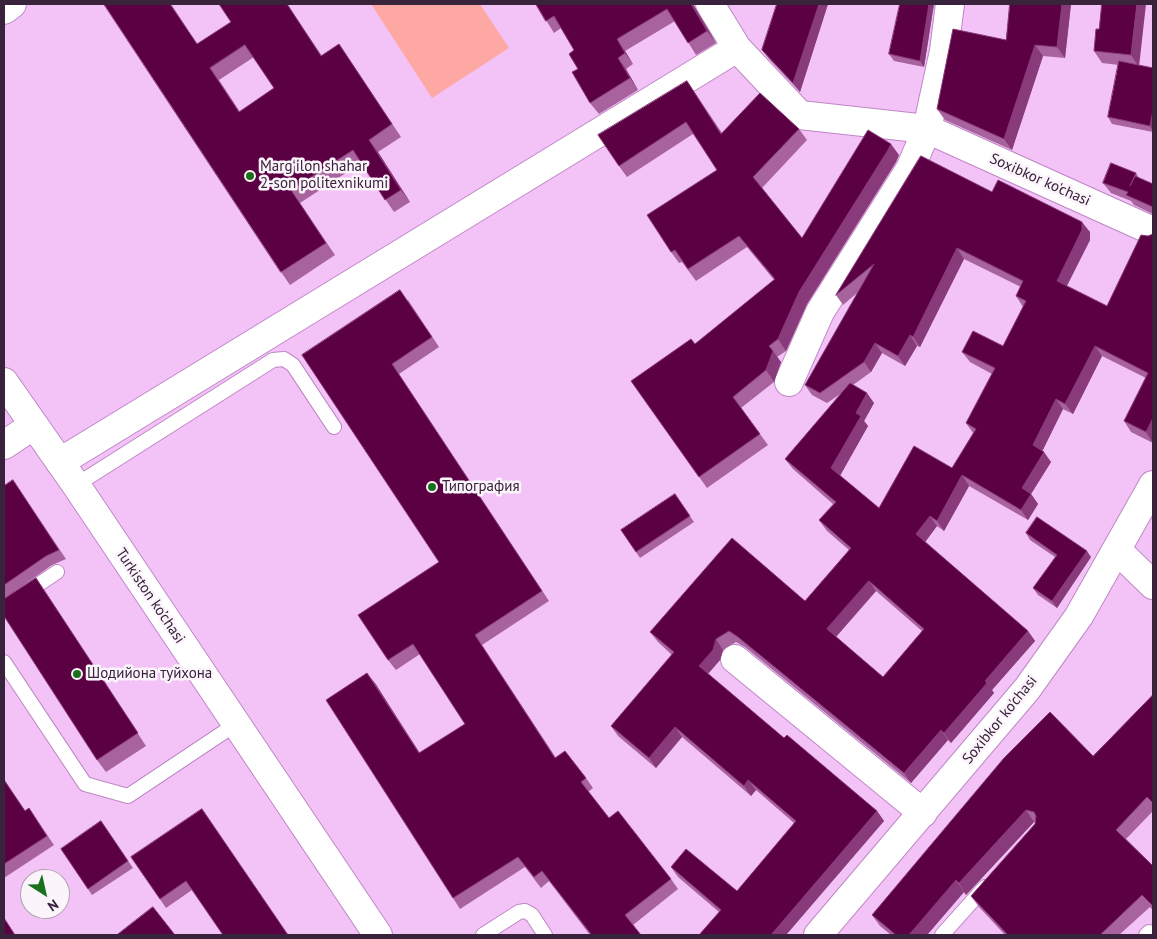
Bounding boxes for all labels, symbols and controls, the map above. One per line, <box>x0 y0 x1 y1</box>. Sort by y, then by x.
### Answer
street label: Soxibkor ko'chasi <box>987 150 1093 210</box>
place label: Margʻilon shahar 2-son politexnikumi <box>260 158 388 193</box>
marker: Margʻilon shahar 2-son politexnikumi <box>244 170 256 182</box>
place label: Типография <box>442 478 520 496</box>
marker: Типография <box>426 481 438 493</box>
street label: Turkiston ko’chasi <box>111 545 189 647</box>
place label: Шодийона туйхона <box>87 665 212 683</box>
marker: Шодийона туйхона <box>71 668 83 680</box>
street label: Soxibkor ko'chasi <box>959 672 1041 768</box>
north arrow <box>20 869 70 919</box>
text: N <box>44 895 62 915</box>

